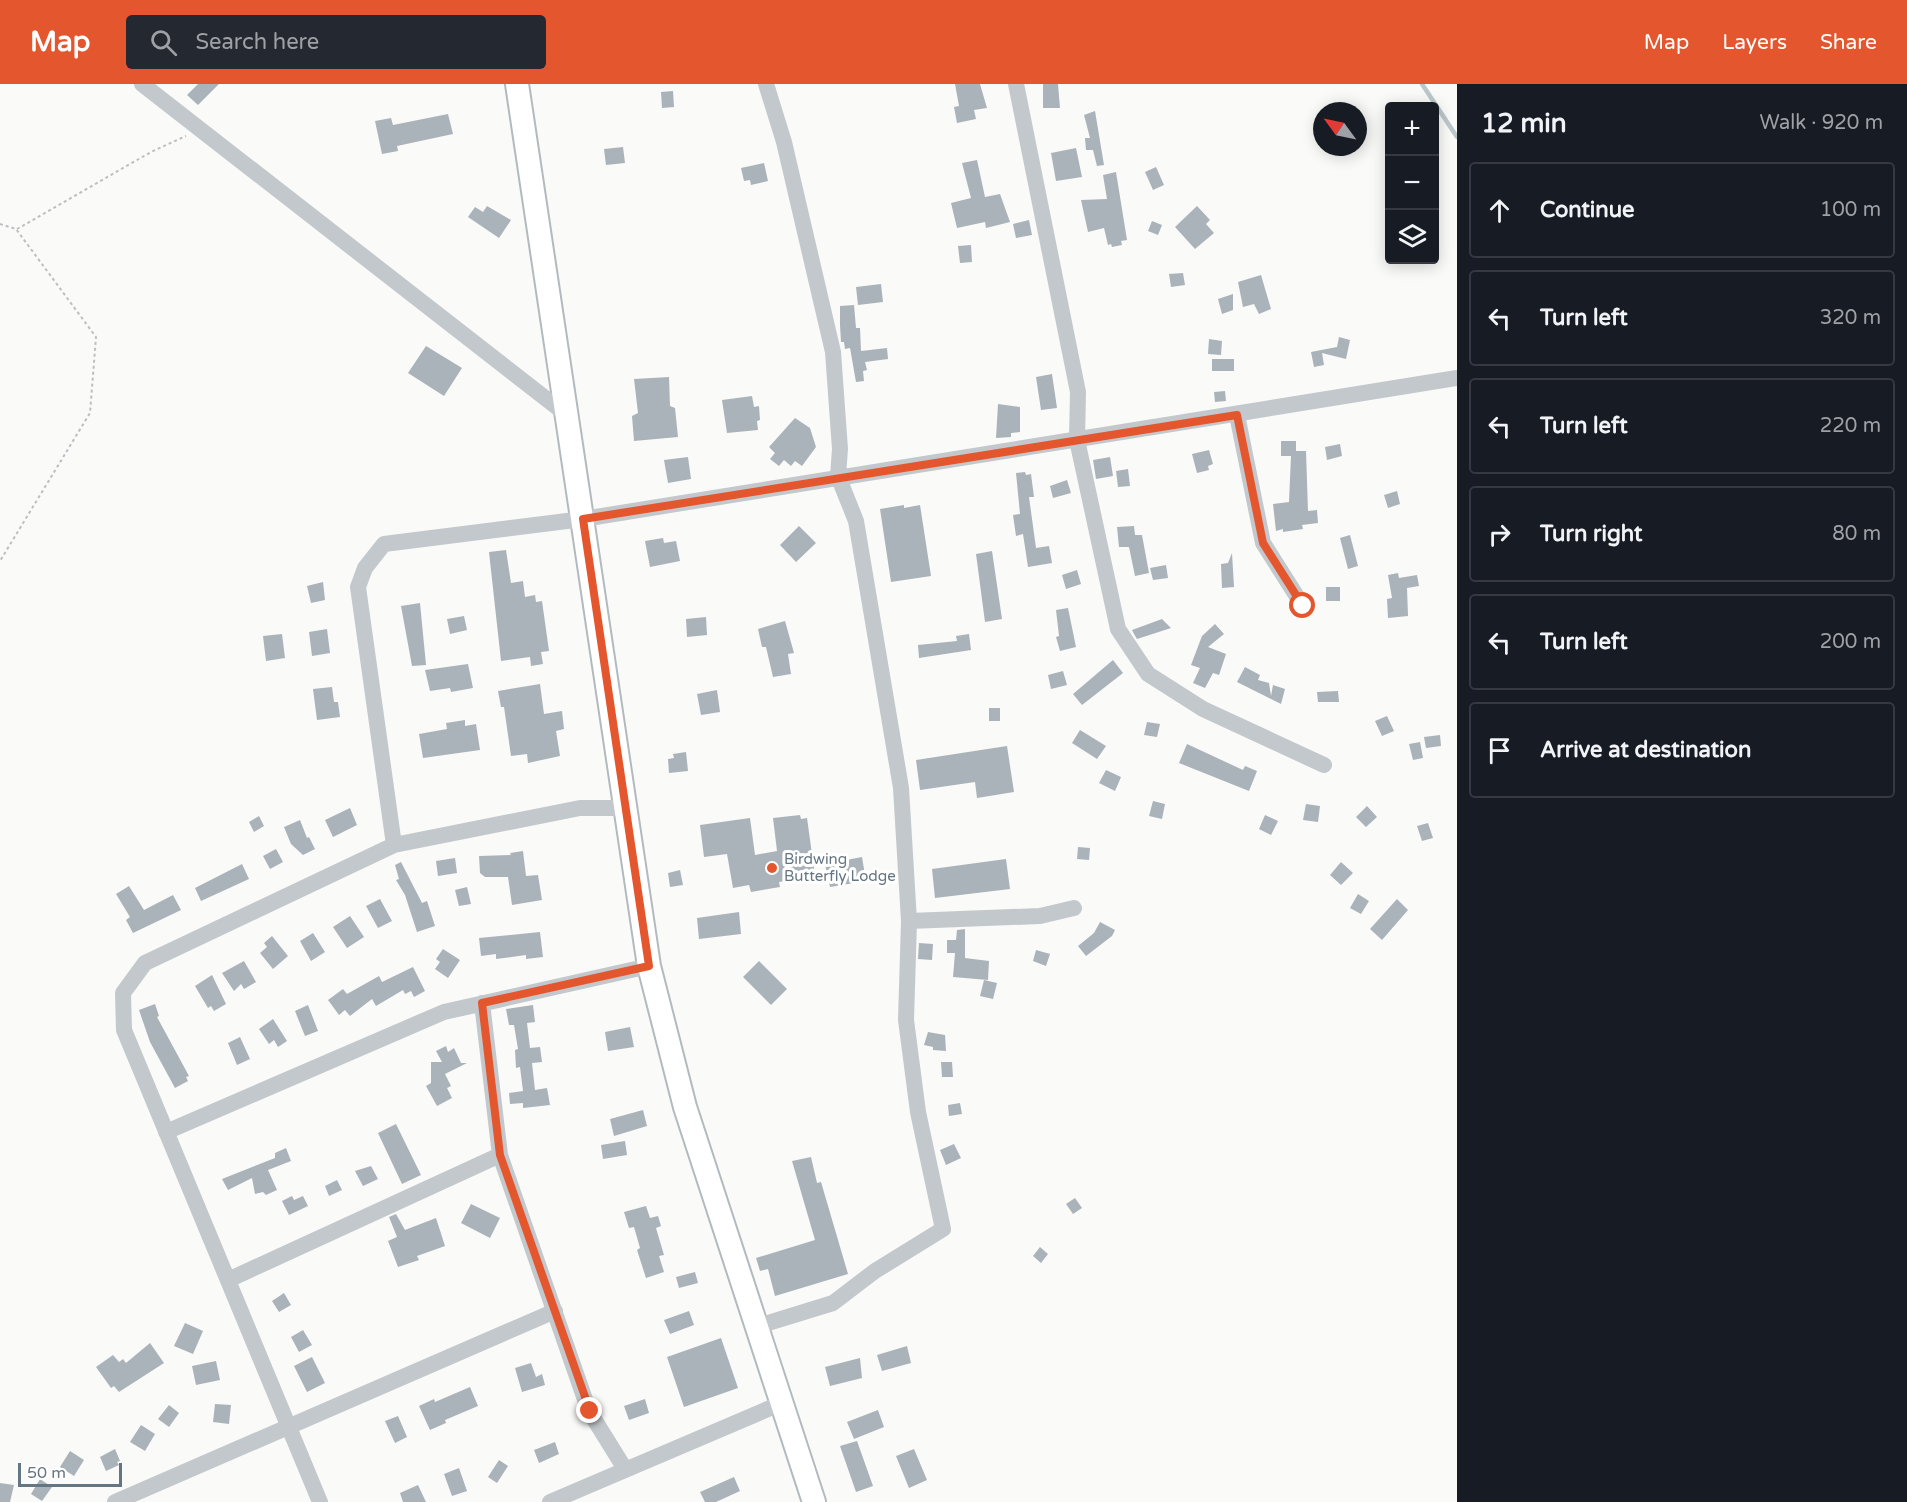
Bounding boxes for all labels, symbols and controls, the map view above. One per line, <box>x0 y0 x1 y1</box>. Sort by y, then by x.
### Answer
search box <box>126 15 546 69</box>
text: Map <box>30 25 90 59</box>
icon: search <box>147 26 180 59</box>
text: Search here <box>195 29 319 55</box>
text: Map <box>1644 30 1689 55</box>
text: Layers <box>1722 30 1787 55</box>
text: Share <box>1820 30 1877 55</box>
north arrow <box>1313 102 1367 156</box>
map controls <box>1385 102 1439 264</box>
button: + <box>1385 102 1439 156</box>
text: 12 min <box>1481 108 1567 139</box>
text: Walk · 920 m <box>1760 111 1883 135</box>
button: − <box>1385 156 1439 210</box>
icon: ahead <box>1483 194 1516 227</box>
text: Continue <box>1540 197 1635 223</box>
text: 100 m <box>1820 198 1881 222</box>
button: layers <box>1385 210 1439 264</box>
icon: left <box>1483 302 1516 335</box>
text: Turn left <box>1540 305 1628 331</box>
text: 320 m <box>1820 306 1881 330</box>
icon: left <box>1483 410 1516 443</box>
text: Turn left <box>1540 413 1628 439</box>
text: 220 m <box>1820 414 1881 438</box>
icon: right <box>1483 518 1516 551</box>
text: Turn right <box>1540 521 1642 547</box>
text: 80 m <box>1832 522 1881 546</box>
route start <box>1289 592 1315 618</box>
icon: left <box>1483 626 1516 659</box>
text: Turn left <box>1540 629 1628 655</box>
text: 200 m <box>1820 630 1881 654</box>
icon: arrive <box>1483 734 1516 767</box>
text: Arrive at destination <box>1540 737 1751 763</box>
place label: Birdwing Butterfly Lodge <box>784 850 896 885</box>
marker: Birdwing Butterfly Lodge <box>765 861 779 875</box>
route end <box>576 1397 602 1423</box>
scale bar <box>18 1460 122 1488</box>
text: 50 m <box>27 1463 66 1483</box>

